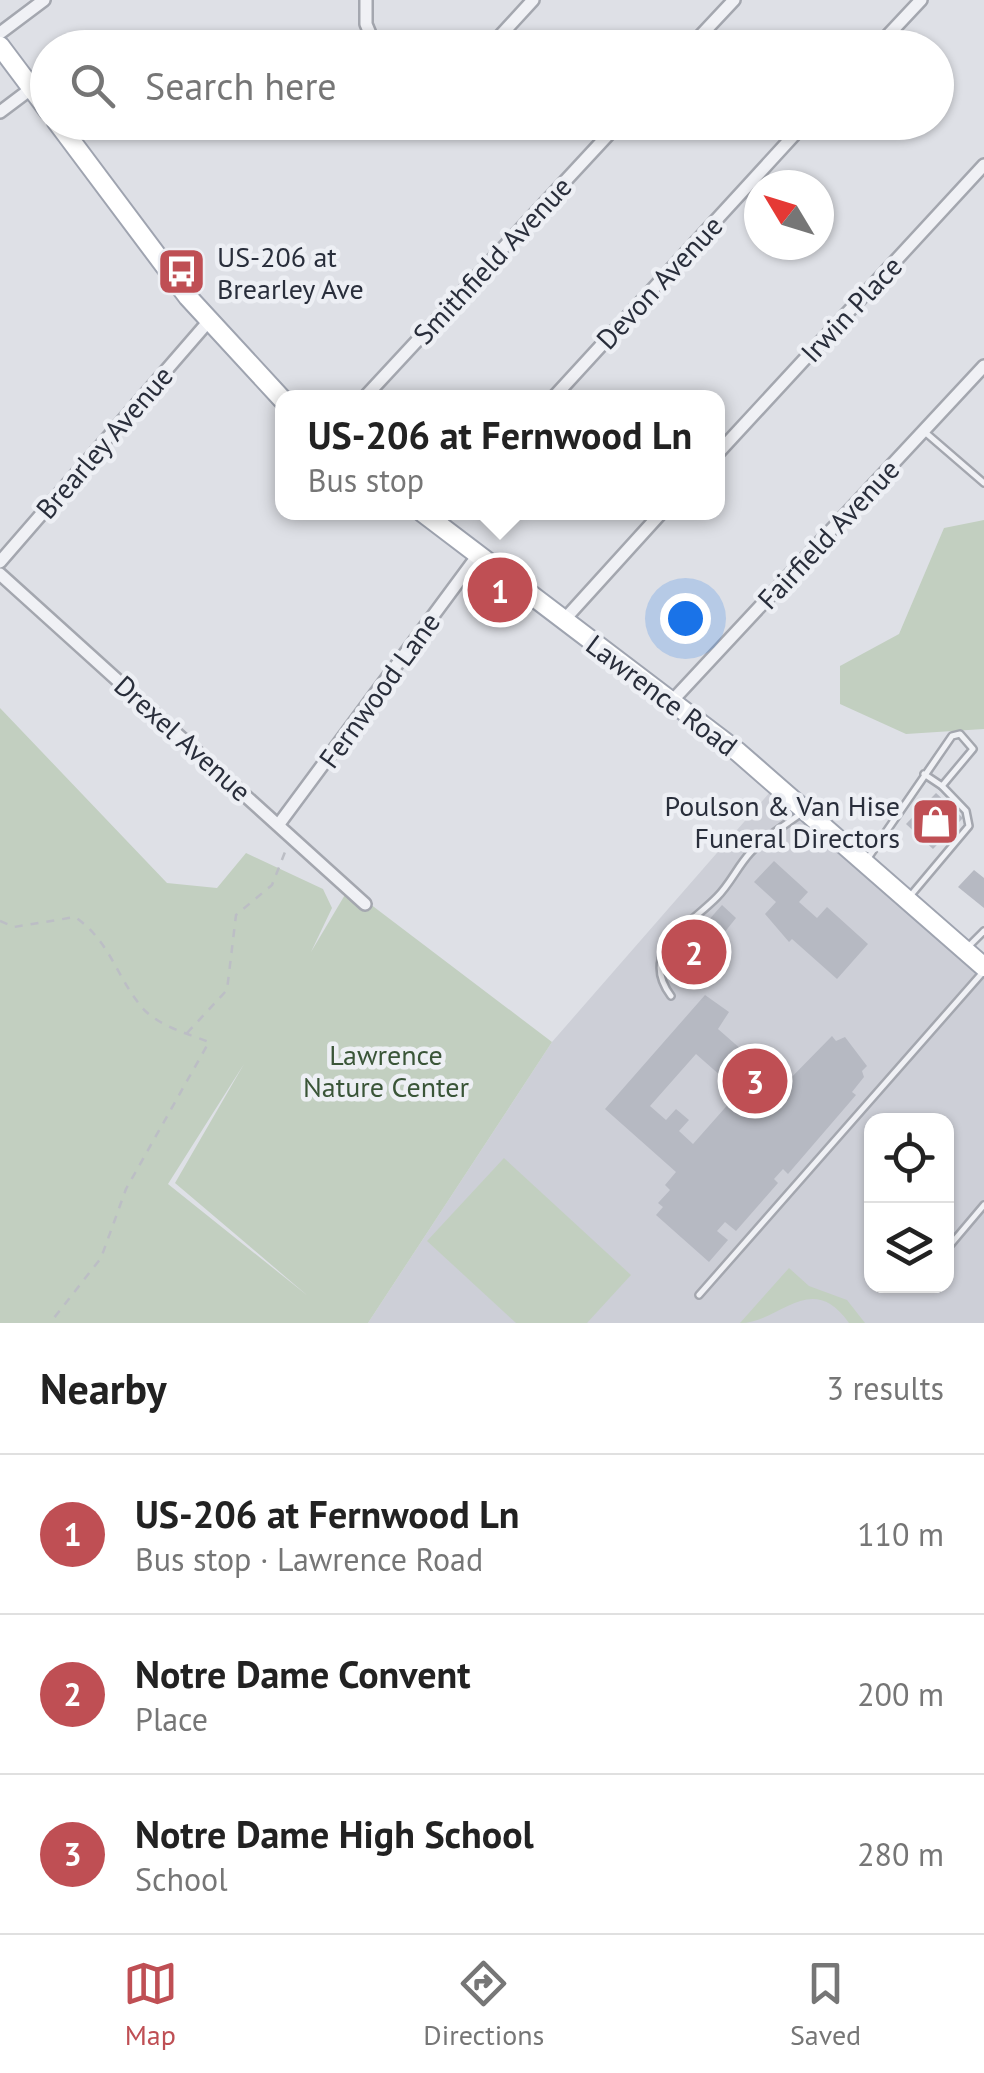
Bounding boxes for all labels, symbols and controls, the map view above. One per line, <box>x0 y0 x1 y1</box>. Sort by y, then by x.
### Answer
search box <box>30 30 954 140</box>
icon: search <box>65 58 120 113</box>
text: Search here <box>145 61 337 110</box>
street label: Smithfield Avenue <box>405 168 579 352</box>
north arrow <box>744 170 834 260</box>
street label: Devon Avenue <box>588 207 730 357</box>
place label: US-206 at Brearley Ave <box>217 238 364 307</box>
bus stop icon: US-206 at Brearley Ave <box>156 246 208 298</box>
street label: Irwin Place <box>792 248 910 370</box>
street label: Brearley Avenue <box>27 358 181 526</box>
popup <box>275 390 725 520</box>
text: US-206 at Fernwood Ln <box>308 410 692 459</box>
street label: Fairfield Avenue <box>749 451 907 617</box>
text: Bus stop <box>308 459 424 501</box>
pin: 1 <box>468 552 532 628</box>
your location <box>660 593 711 644</box>
street label: Fernwood Lane <box>310 605 448 775</box>
street label: Lawrence Road <box>579 626 745 764</box>
street label: Drexel Avenue <box>107 667 259 809</box>
place label: Poulson & Van Hise Funeral Directors <box>665 787 900 856</box>
shop icon: Poulson & Van Hise Funeral Directors <box>909 795 961 847</box>
pin: 2 <box>662 914 726 990</box>
park label: Lawrence Nature Center <box>303 1036 469 1105</box>
pin: 3 <box>722 1044 788 1118</box>
map controls <box>864 1113 954 1293</box>
button: locate <box>864 1113 954 1203</box>
button: layers <box>864 1203 954 1293</box>
text: Nearby <box>40 1361 167 1416</box>
text: 3 results <box>826 1367 944 1409</box>
text: US-206 at Fernwood Ln <box>135 1489 520 1538</box>
text: 1 <box>63 1513 82 1555</box>
text: 110 m <box>857 1513 944 1555</box>
text: Bus stop · Lawrence Road <box>135 1538 483 1580</box>
text: Notre Dame Convent <box>135 1649 470 1698</box>
text: 2 <box>63 1673 82 1715</box>
text: 200 m <box>857 1673 944 1715</box>
text: Place <box>135 1698 208 1740</box>
text: Notre Dame High School <box>135 1809 534 1858</box>
text: 3 <box>63 1833 82 1875</box>
text: 280 m <box>857 1833 944 1875</box>
text: School <box>135 1858 228 1900</box>
tab: Map <box>123 1956 178 2053</box>
tab: Directions <box>423 1956 544 2053</box>
tab: Saved <box>790 1956 861 2053</box>

